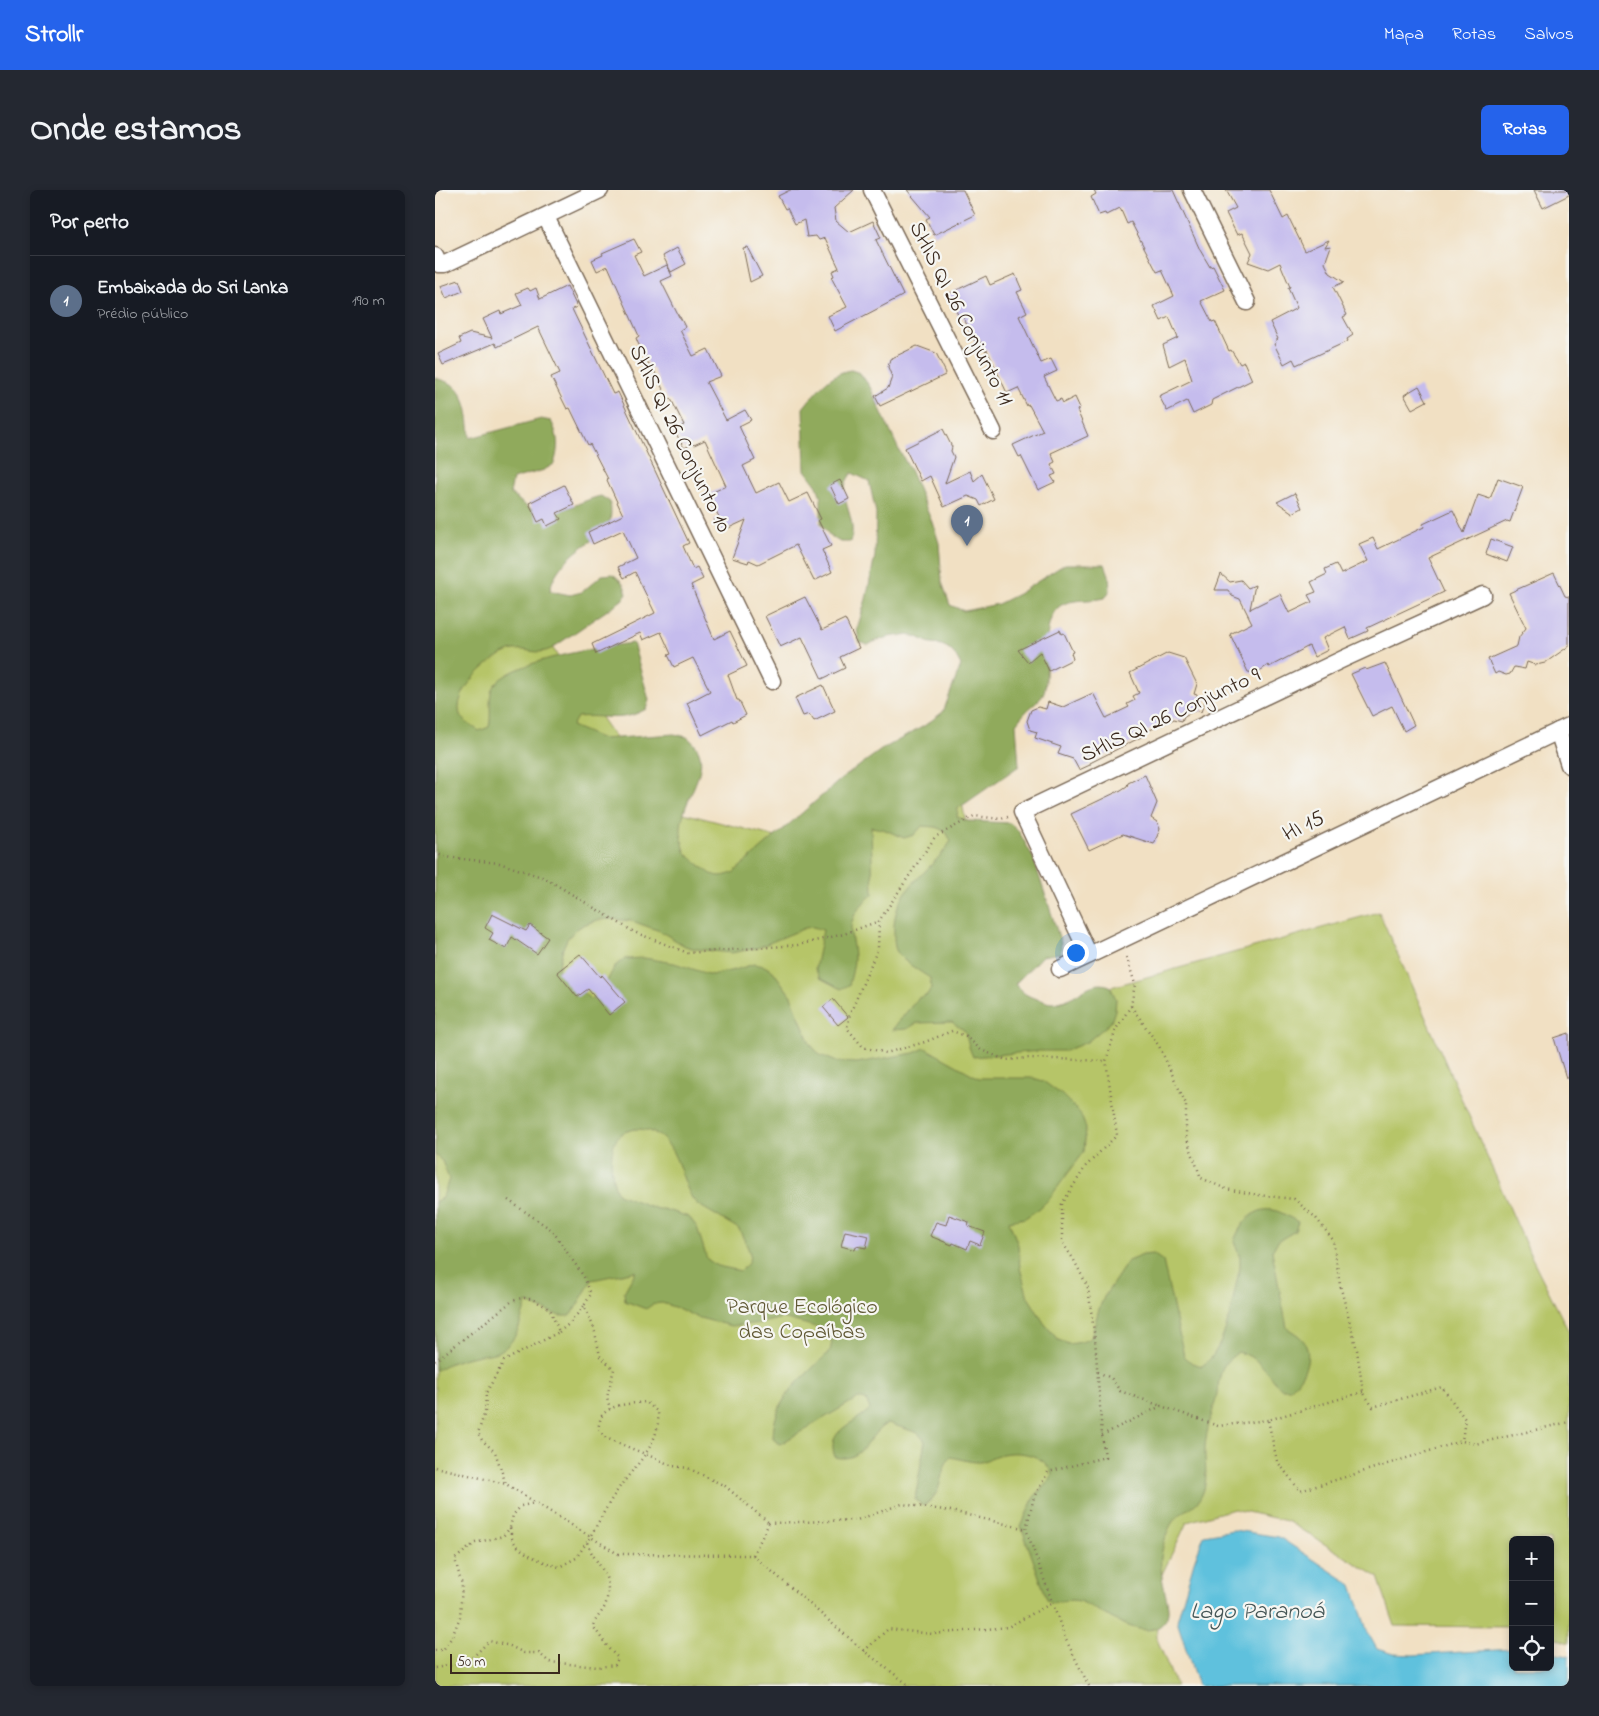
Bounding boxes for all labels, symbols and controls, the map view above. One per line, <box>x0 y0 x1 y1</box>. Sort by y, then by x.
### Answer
text: Strollr <box>25 18 83 53</box>
text: Mapa <box>1384 22 1424 48</box>
text: Rotas <box>1452 22 1496 48</box>
text: Salvos <box>1524 22 1574 48</box>
text: Onde estamos <box>30 105 242 156</box>
button: Rotas <box>1481 105 1569 155</box>
text: Por perto <box>50 208 129 238</box>
street label: SHIS QI 26 Conjunto 11 <box>900 216 1020 412</box>
text: Embaixada do Sri Lanka <box>97 275 288 302</box>
text: 1 <box>63 289 69 313</box>
text: 190 m <box>352 289 385 313</box>
text: Prédio público <box>97 302 188 326</box>
street label: SHIS QI 26 Conjunto 10 <box>620 340 738 538</box>
pin: 1 <box>951 505 983 546</box>
street label: SHIS QI 26 Conjunto 9 <box>1076 660 1267 772</box>
street label: HI 15 <box>1278 803 1330 851</box>
your location <box>1063 940 1089 966</box>
park label: Parque Ecológico das Copaíbas <box>726 1292 878 1349</box>
map controls <box>1509 1536 1554 1671</box>
button: + <box>1509 1536 1554 1581</box>
button: − <box>1509 1581 1554 1626</box>
water label: Lago Paranoá <box>1190 1595 1326 1630</box>
button: locate <box>1509 1626 1554 1671</box>
scale bar <box>450 1651 560 1674</box>
text: 50 m <box>457 1652 485 1673</box>

